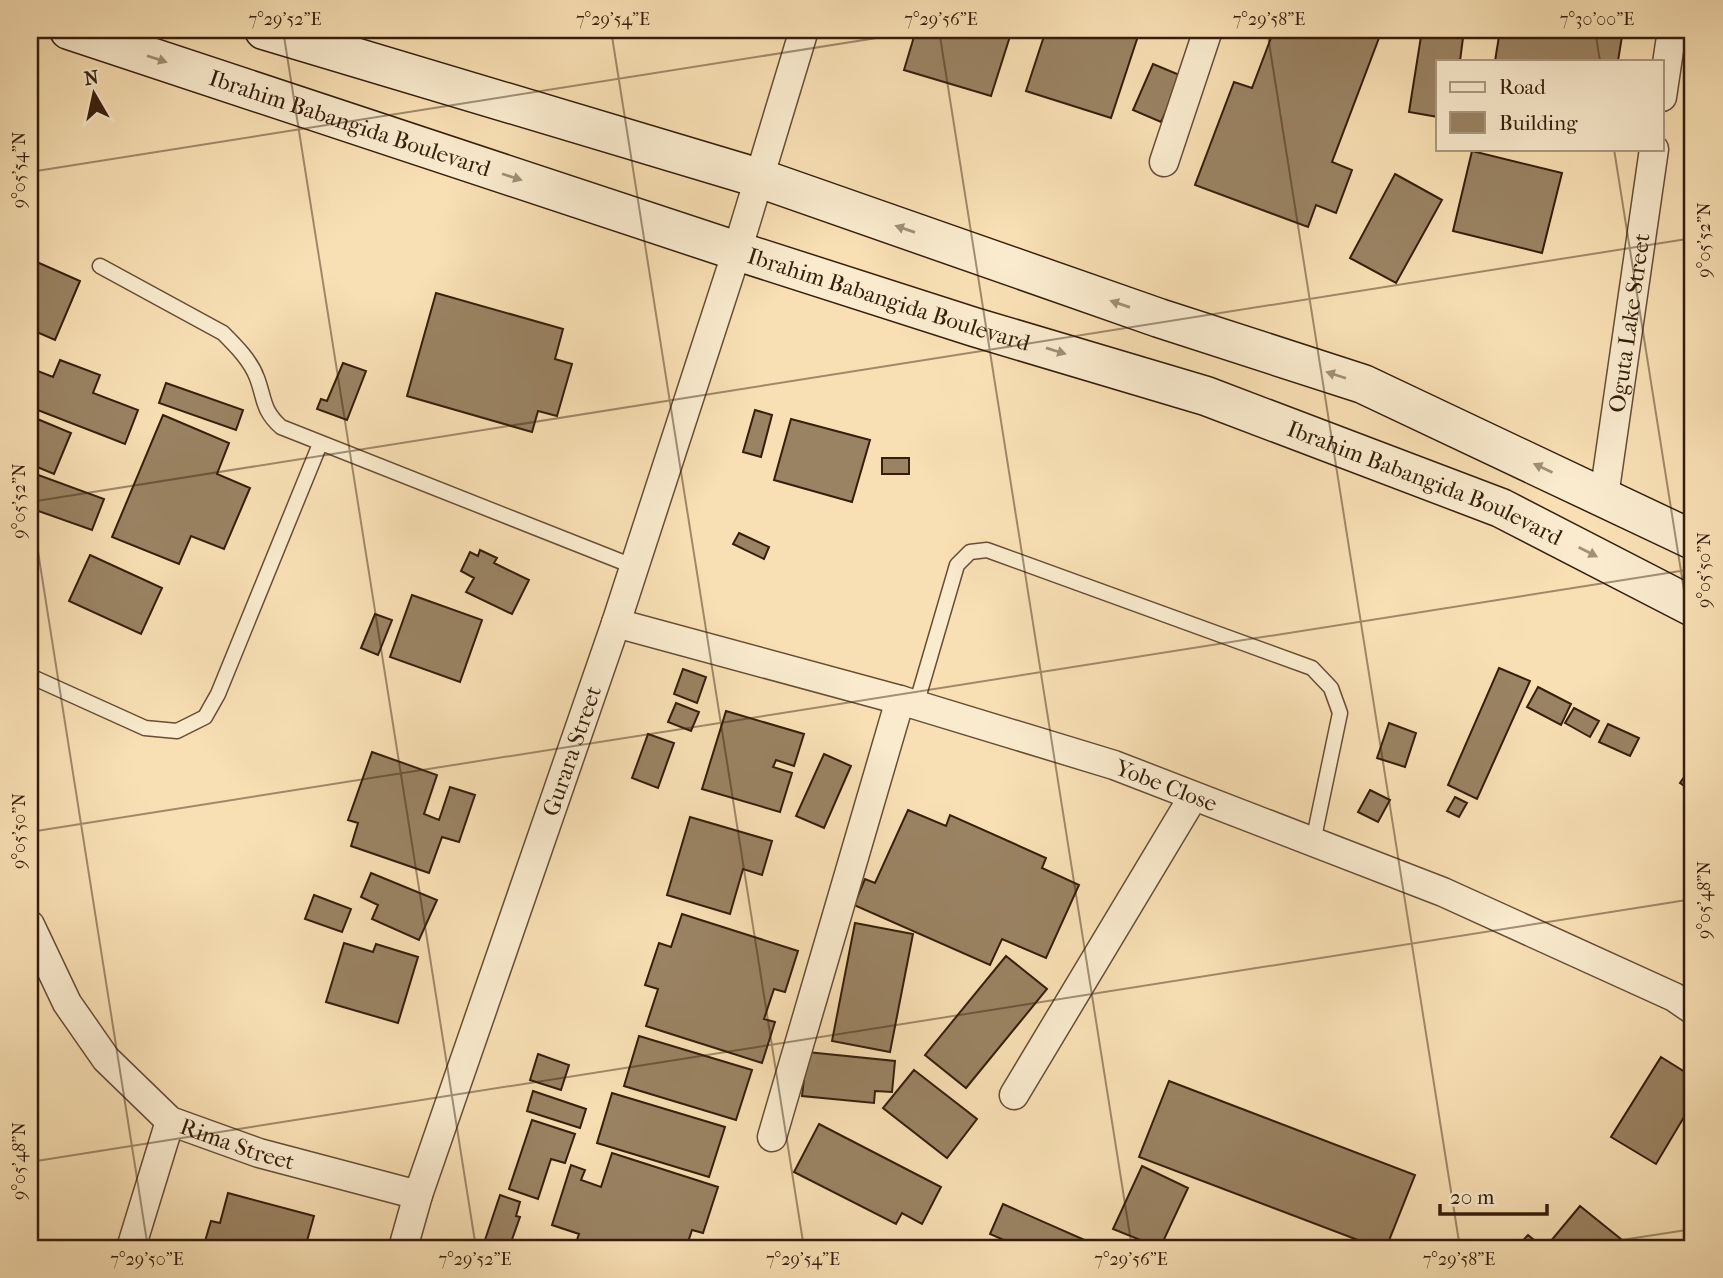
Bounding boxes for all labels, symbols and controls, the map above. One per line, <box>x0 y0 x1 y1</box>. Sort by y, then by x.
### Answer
text: 7°29'52"E <box>249 9 321 30</box>
text: 7°29'54"E <box>576 9 650 30</box>
text: 7°29'56"E <box>904 9 978 30</box>
text: 7°29'58"E <box>1233 9 1305 30</box>
text: 7°30'00"E <box>1560 9 1634 30</box>
one-way arrow <box>147 54 168 65</box>
north arrow <box>60 60 130 130</box>
legend <box>1436 60 1664 150</box>
street label: Ibrahim Babangida Boulevard <box>206 64 494 183</box>
text: N <box>83 66 101 90</box>
text: Road <box>1499 75 1546 99</box>
text: Building <box>1499 111 1578 135</box>
text: 9°05'54"N <box>9 131 30 208</box>
one-way arrow <box>502 172 523 183</box>
text: 9°05'52"N <box>1694 202 1715 278</box>
one-way arrow <box>894 223 915 234</box>
street label: Oguta Lake Street <box>1603 231 1656 414</box>
street label: Ibrahim Babangida Boulevard <box>744 242 1034 357</box>
one-way arrow <box>1109 298 1130 309</box>
one-way arrow <box>1045 347 1066 357</box>
one-way arrow <box>1325 370 1346 380</box>
street label: Ibrahim Babangida Boulevard <box>1283 415 1567 551</box>
one-way arrow <box>1533 462 1553 474</box>
text: 9°05'52"N <box>9 463 30 539</box>
text: 9°05'50"N <box>1694 532 1715 608</box>
one-way arrow <box>1578 547 1598 558</box>
street label: Gurara Street <box>537 682 607 820</box>
street label: Yobe Close <box>1111 753 1221 817</box>
text: 9°05'50"N <box>9 793 30 869</box>
text: 9°05'48"N <box>1694 861 1715 939</box>
street label: Rima Street <box>176 1113 297 1176</box>
text: 9°05'48"N <box>9 1122 30 1200</box>
scale bar <box>1440 1173 1546 1217</box>
text: 20 m <box>1450 1185 1495 1209</box>
text: 7°29'50"E <box>110 1249 184 1270</box>
text: 7°29'52"E <box>439 1249 511 1270</box>
text: 7°29'54"E <box>766 1249 840 1270</box>
text: 7°29'56"E <box>1094 1249 1168 1270</box>
text: 7°29'58"E <box>1423 1249 1495 1270</box>

